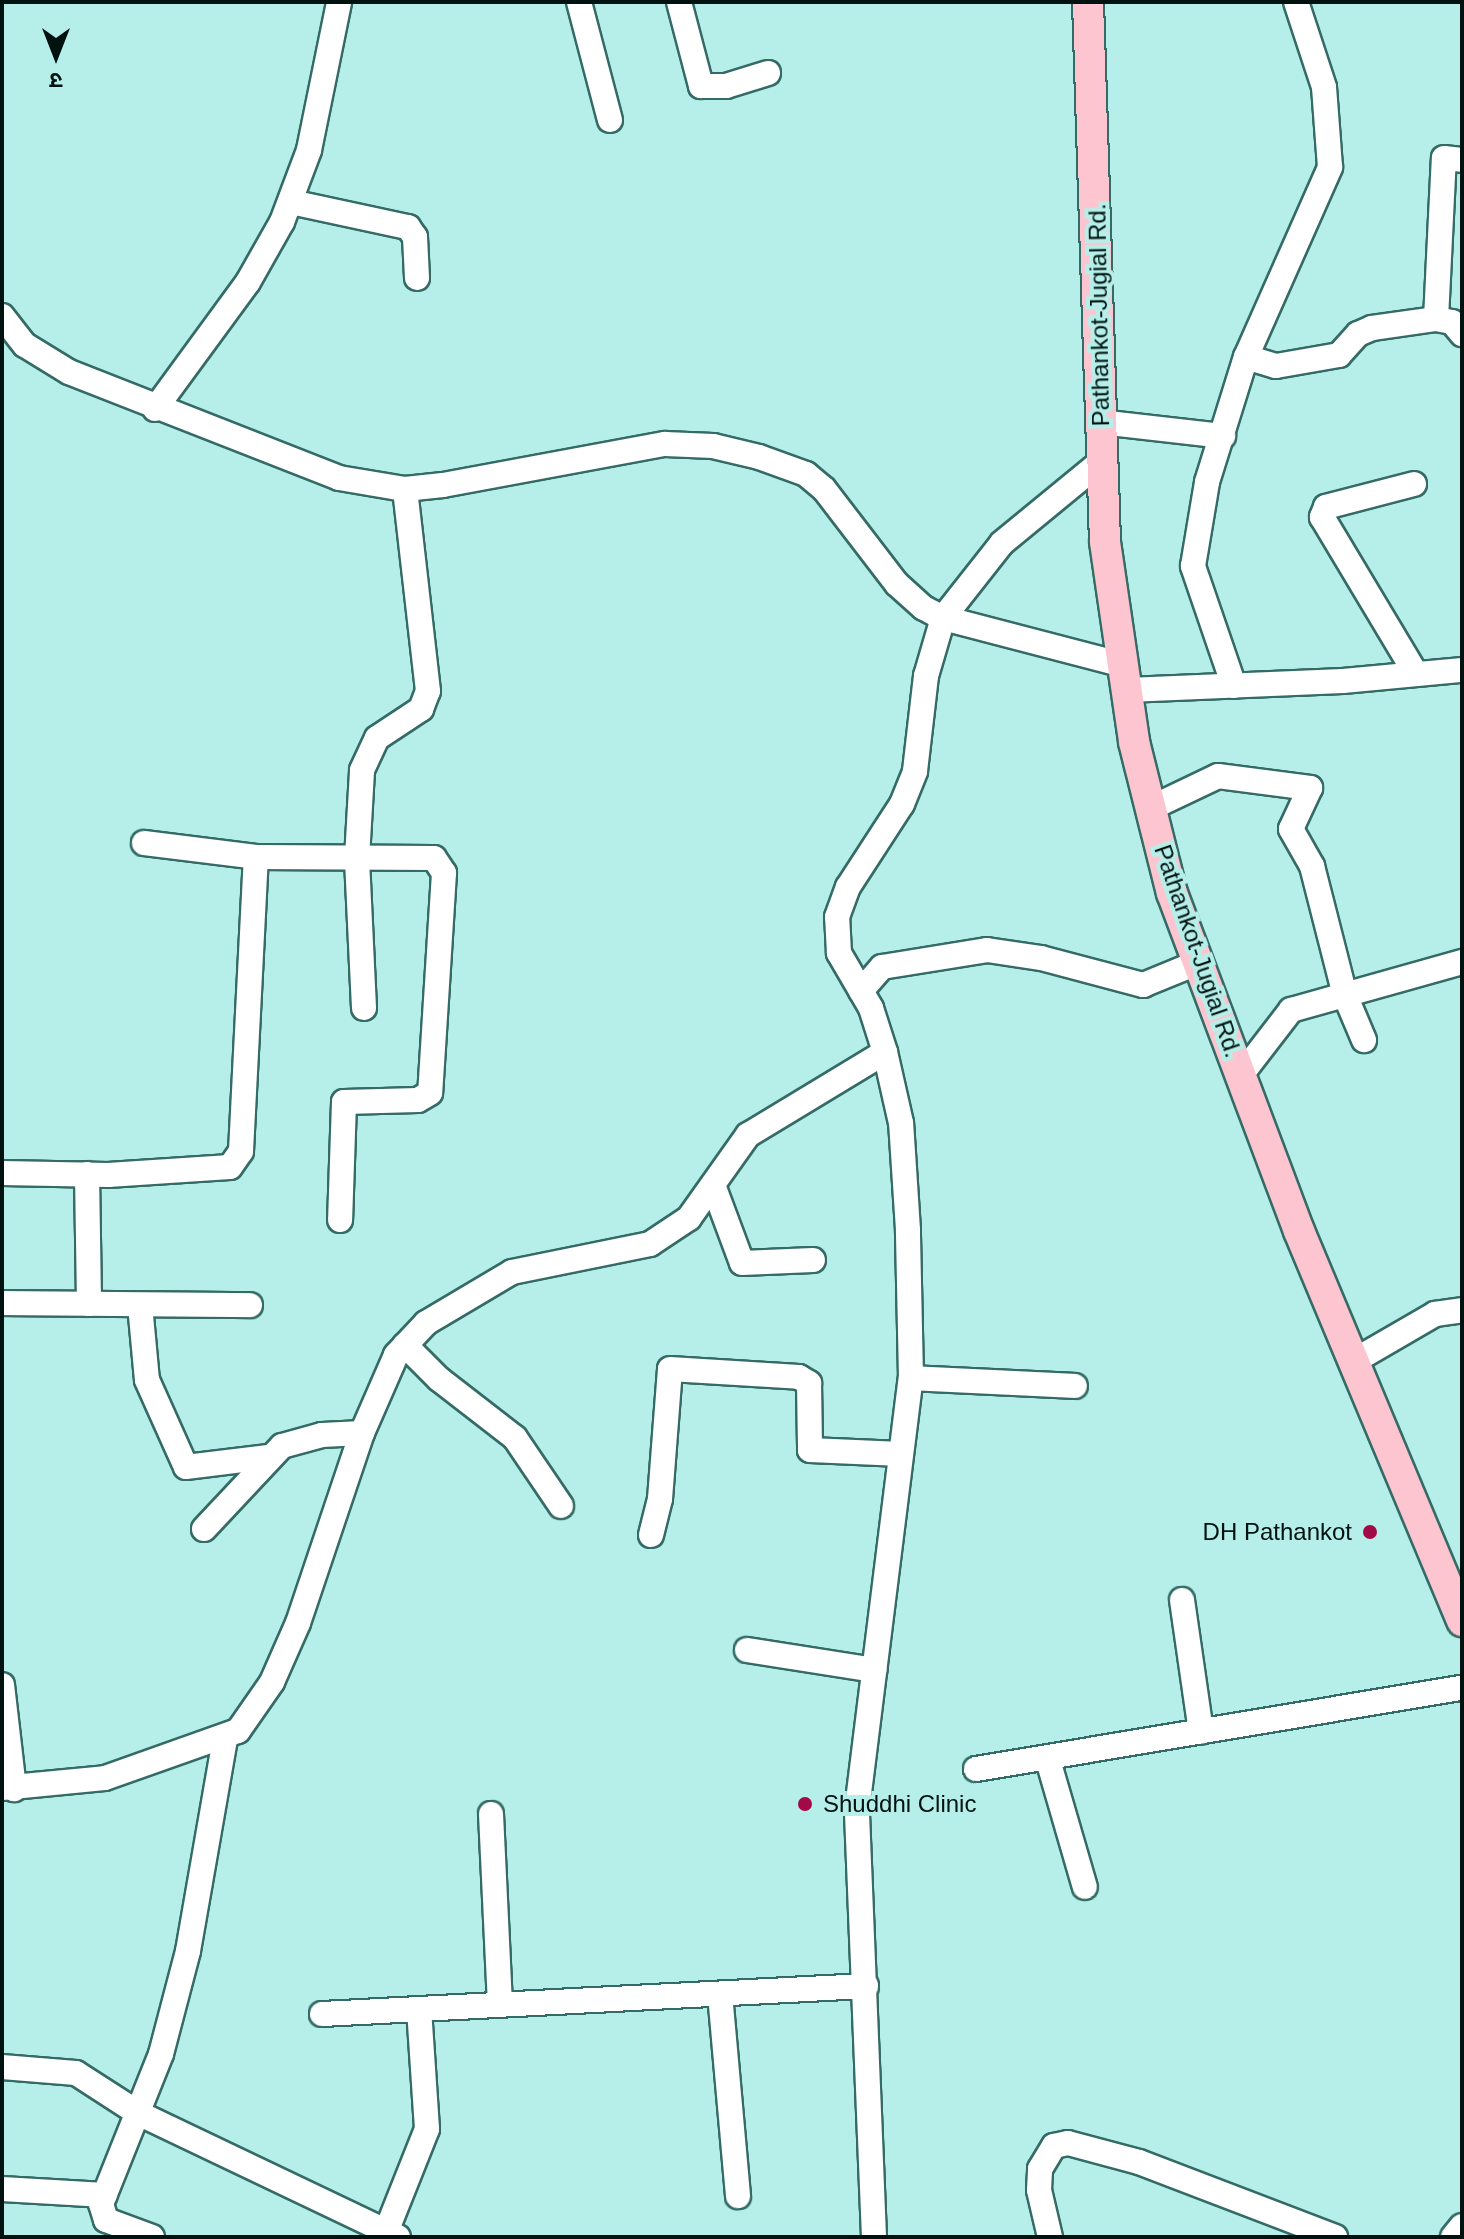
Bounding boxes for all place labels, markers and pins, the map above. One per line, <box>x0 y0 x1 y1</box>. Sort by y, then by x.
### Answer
place label: DH Pathankot <box>1203 1518 1352 1546</box>
marker: DH Pathankot <box>1359 1521 1381 1543</box>
place label: Shuddhi Clinic <box>823 1790 976 1818</box>
marker: Shuddhi Clinic <box>794 1793 816 1815</box>

